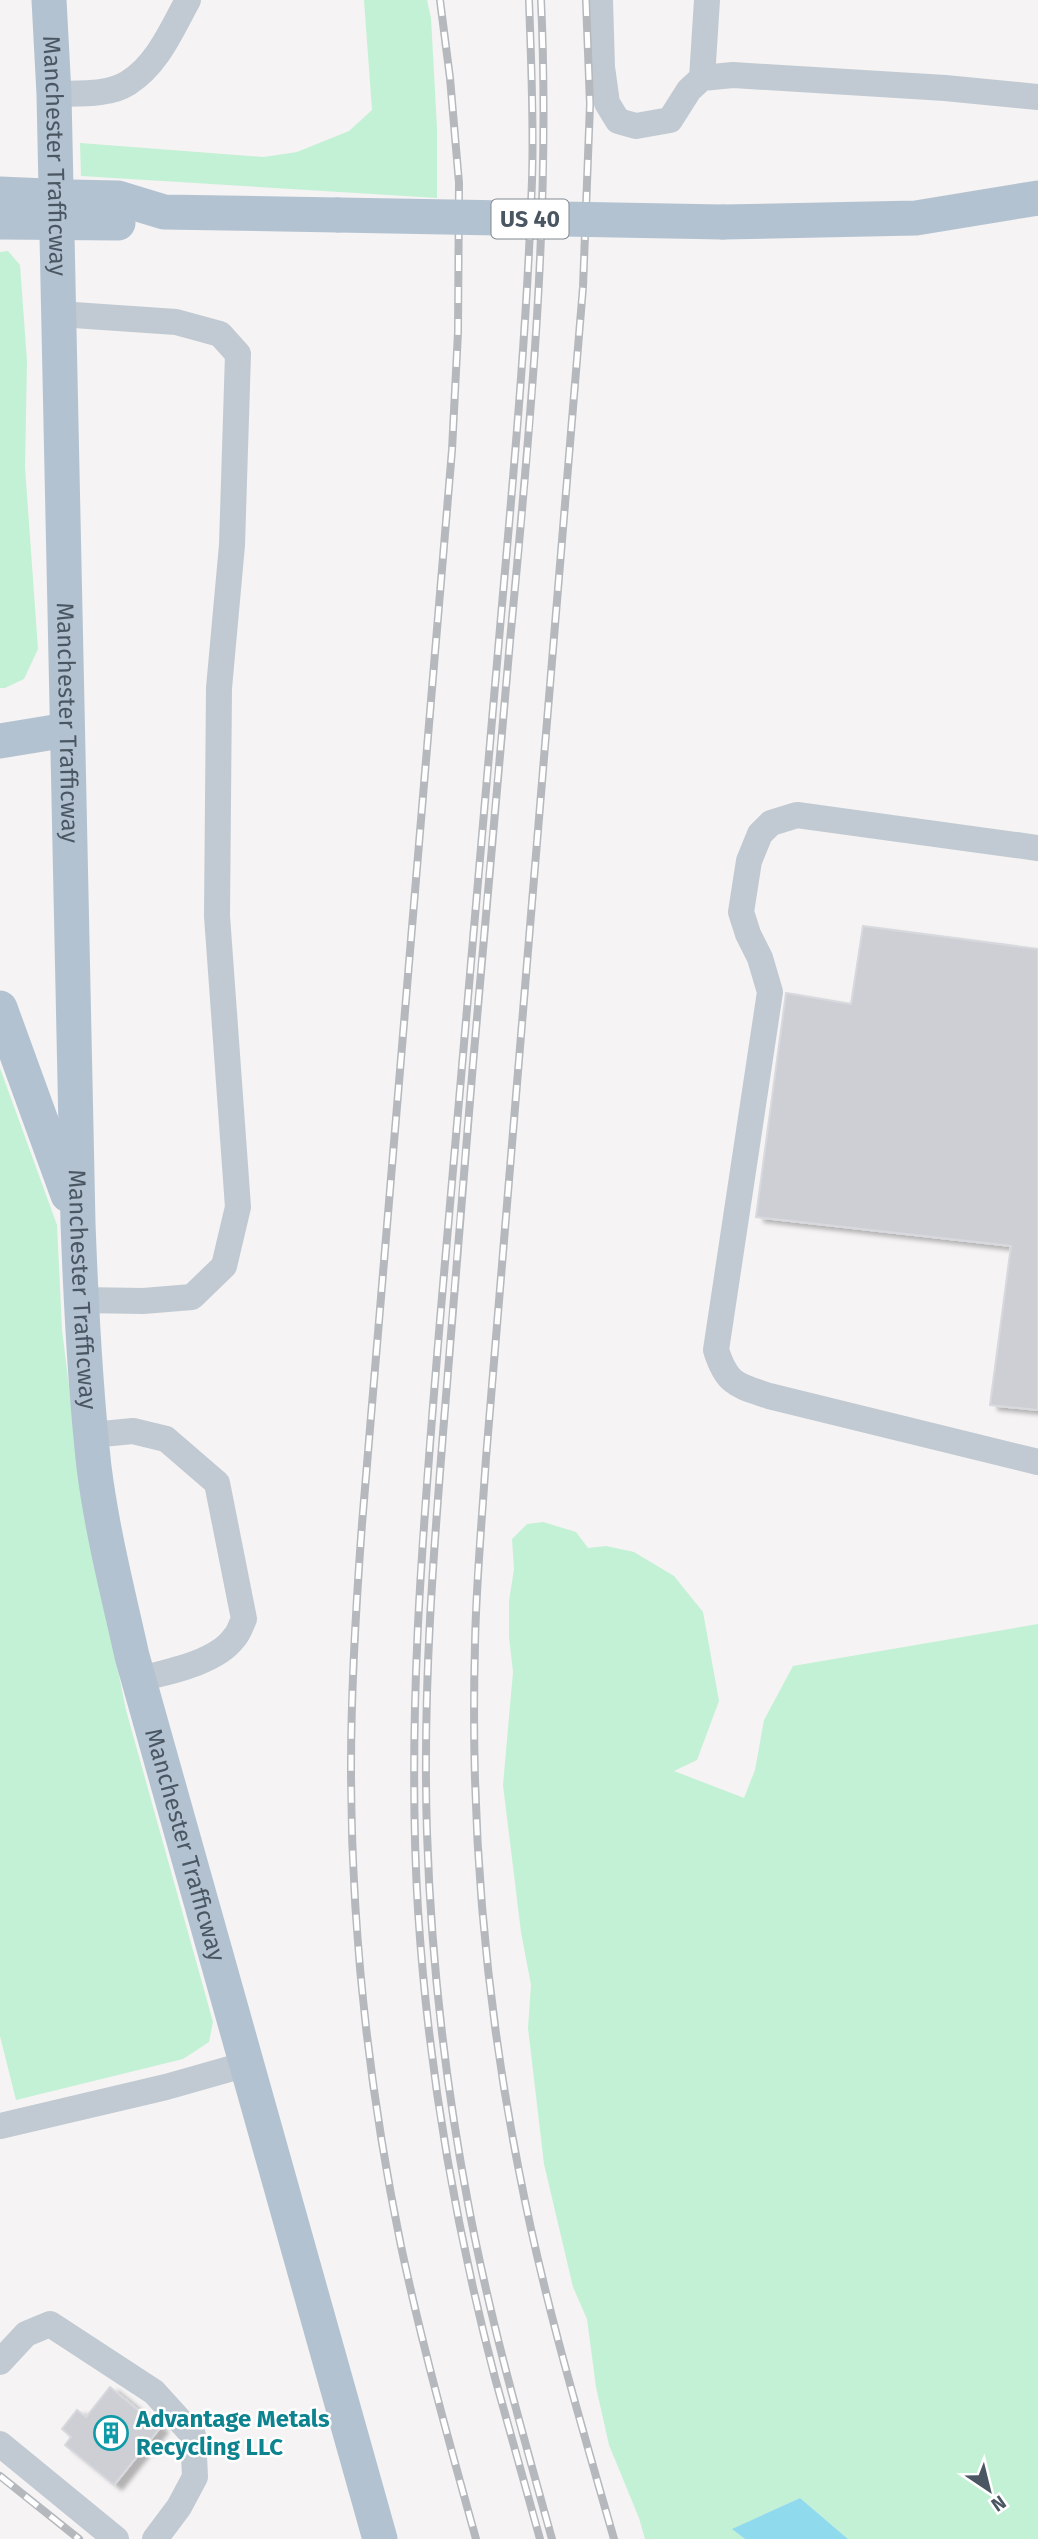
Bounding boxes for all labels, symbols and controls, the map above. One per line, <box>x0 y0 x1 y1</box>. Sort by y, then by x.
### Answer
street label: Manchester Trafficway <box>37 35 72 277</box>
road number: US 40 <box>491 200 568 238</box>
street label: Manchester Trafficway <box>51 602 84 844</box>
street label: Manchester Trafficway <box>63 1169 102 1411</box>
street label: Manchester Trafficway <box>139 1725 231 1965</box>
place label: Advantage Metals Recycling LLC <box>135 2405 330 2461</box>
building icon: Advantage Metals Recycling LLC <box>92 2414 130 2452</box>
north arrow <box>954 2455 1024 2525</box>
text: N <box>987 2490 1010 2517</box>

